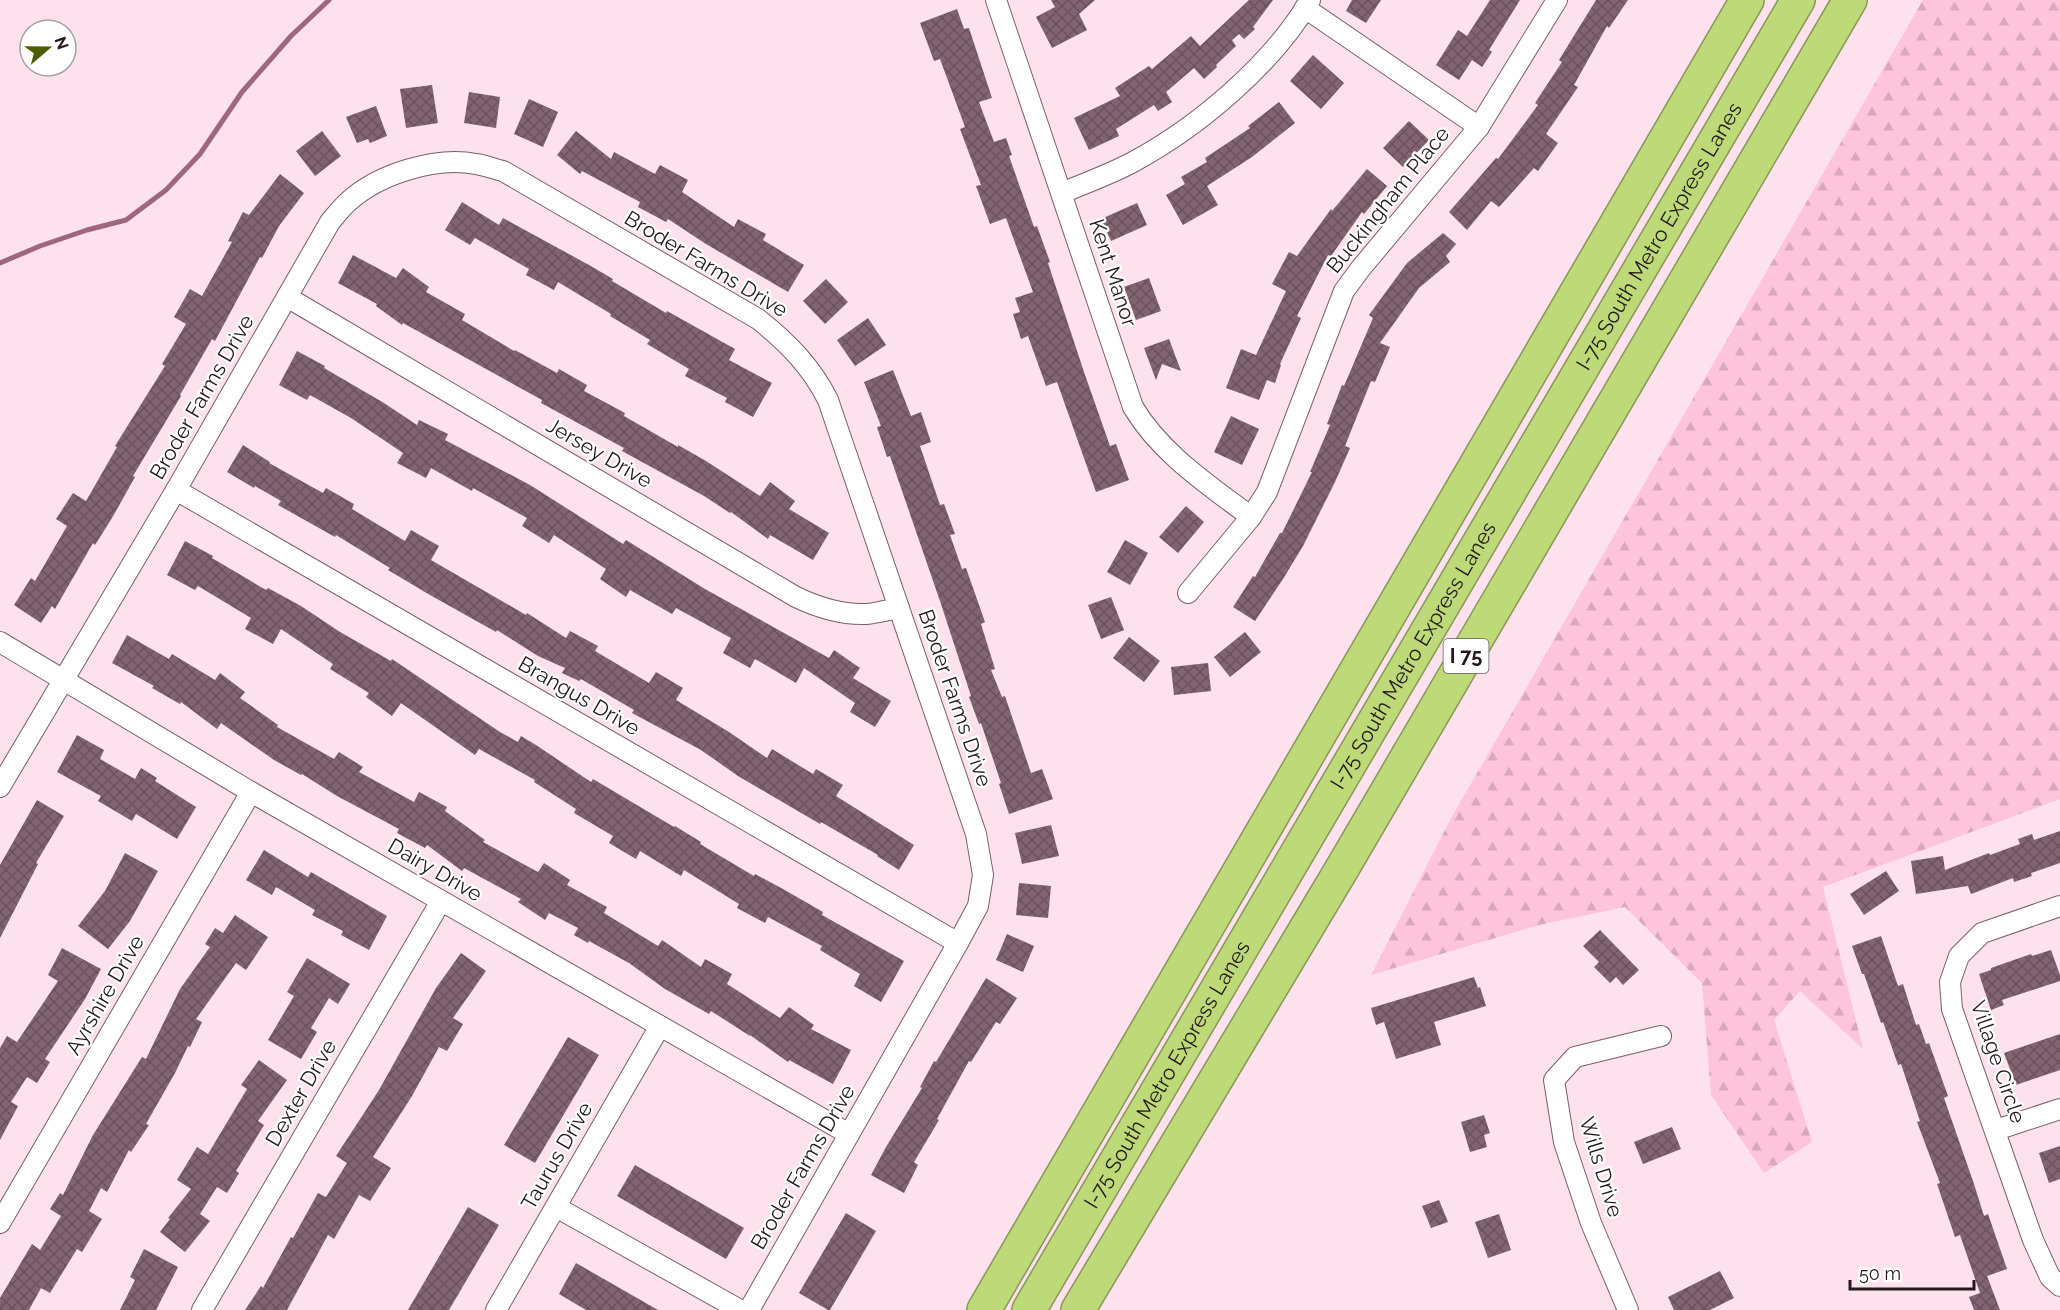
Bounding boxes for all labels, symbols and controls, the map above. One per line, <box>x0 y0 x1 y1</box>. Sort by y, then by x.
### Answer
north arrow <box>18 18 78 78</box>
text: N <box>51 34 73 52</box>
street label: I-75 South Metro Express Lanes <box>1571 98 1747 374</box>
street label: Buckingham Place <box>1321 121 1454 278</box>
street label: Broder Farms Drive <box>620 205 792 322</box>
street label: Kent Manor <box>1084 216 1143 330</box>
street label: Broder Farms Drive <box>144 310 259 483</box>
street label: Jersey Drive <box>542 412 657 493</box>
street label: I-75 South Metro Express Lanes <box>1325 517 1501 793</box>
street label: Broder Farms Drive <box>913 606 998 790</box>
road number: I 75 <box>1444 639 1488 673</box>
street label: Brangus Drive <box>514 651 644 740</box>
street label: Dairy Drive <box>384 833 487 907</box>
street label: Ayrshire Drive <box>60 930 149 1059</box>
street label: I-75 South Metro Express Lanes <box>1079 936 1255 1212</box>
street label: Village Circle <box>1966 997 2031 1126</box>
street label: Dexter Drive <box>260 1035 341 1151</box>
street label: Broder Farms Drive <box>745 1080 860 1253</box>
street label: Taurus Drive <box>516 1098 597 1214</box>
street label: Wills Drive <box>1574 1114 1629 1220</box>
scale bar <box>1850 1253 1974 1291</box>
text: 50 m <box>1859 1263 1901 1284</box>

